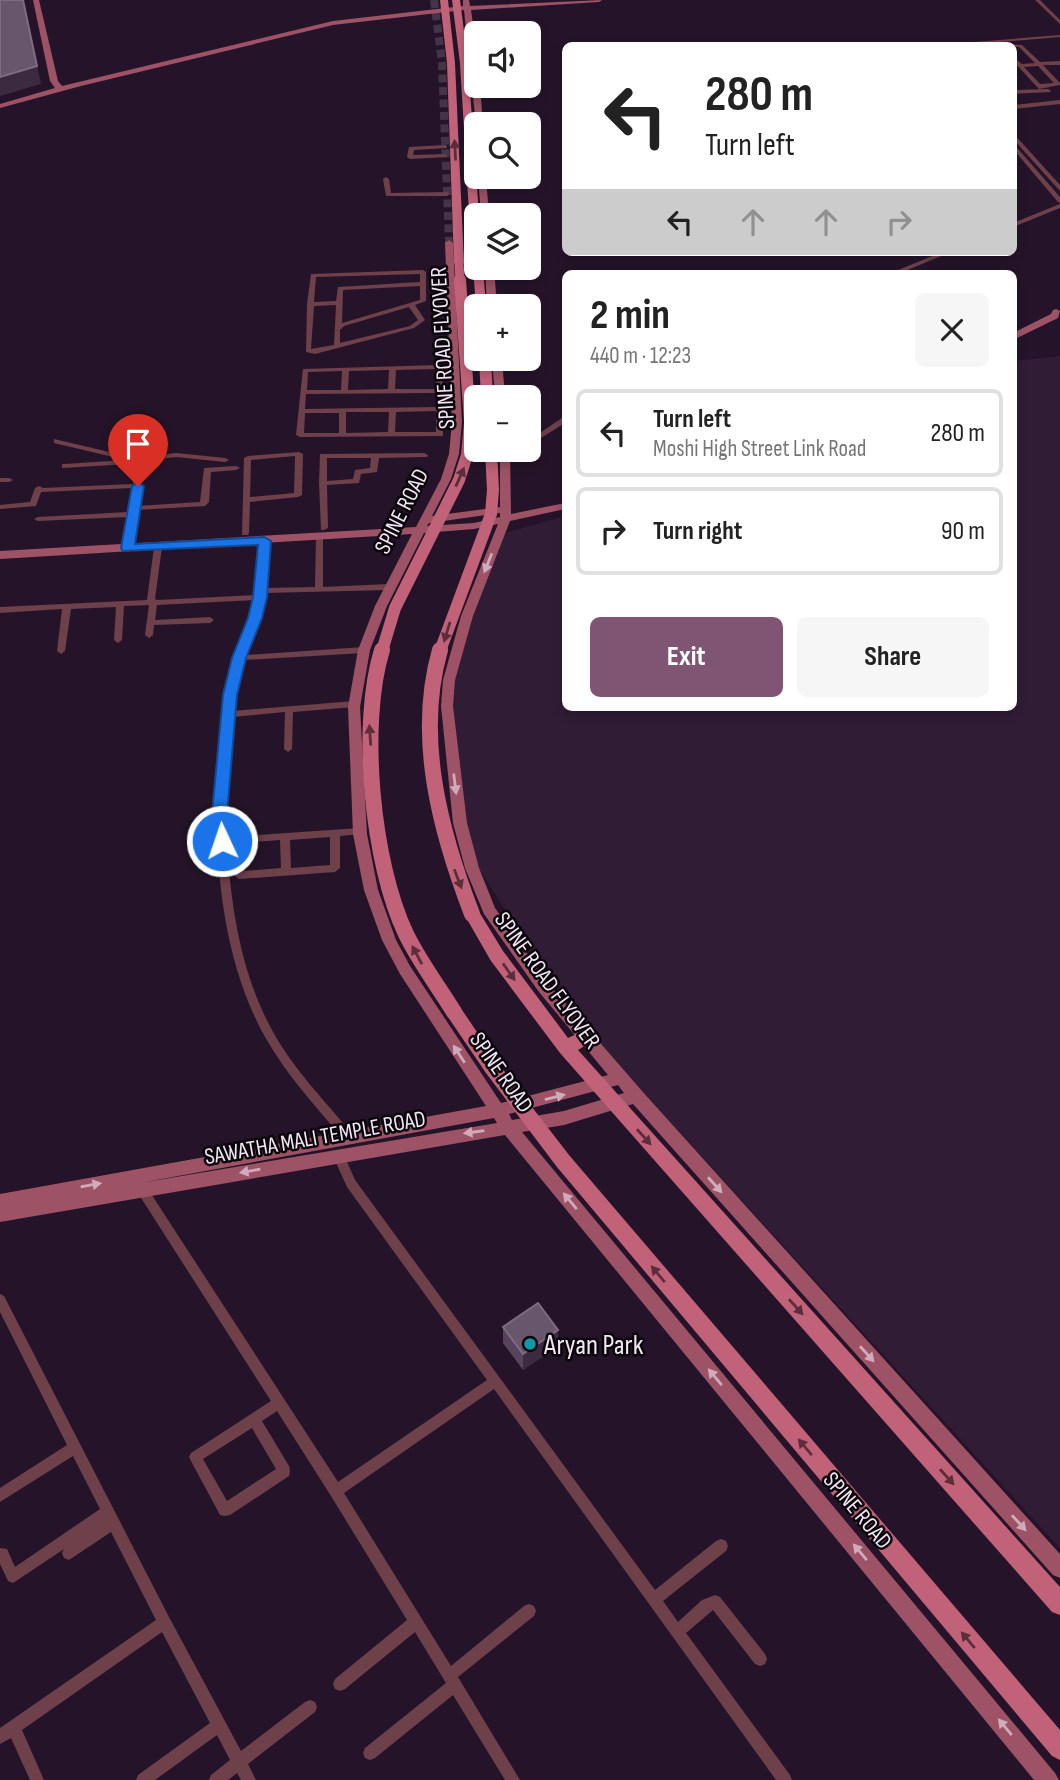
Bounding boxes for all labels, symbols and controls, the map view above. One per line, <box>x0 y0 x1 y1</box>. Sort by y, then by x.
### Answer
map controls <box>464 21 541 462</box>
button: sound <box>464 21 541 98</box>
text: 280 m <box>705 66 813 125</box>
icon: left <box>590 70 681 161</box>
button: search <box>464 112 541 189</box>
text: Turn left <box>705 126 795 165</box>
one-way arrow <box>450 139 461 161</box>
button: layers <box>464 203 541 280</box>
icon: left <box>661 203 699 241</box>
icon: ahead <box>734 203 772 241</box>
icon: ahead <box>807 203 845 241</box>
icon: right <box>880 203 918 241</box>
street label: SPINE ROAD FLYOVER <box>425 266 461 430</box>
text: 2 min <box>590 290 670 341</box>
button: close <box>915 293 989 367</box>
button: + <box>464 294 541 371</box>
text: 440 m · 12:23 <box>590 342 691 370</box>
button: − <box>464 385 541 462</box>
text: Turn left <box>653 404 731 435</box>
pin <box>108 414 168 486</box>
icon: left <box>594 414 632 452</box>
text: 280 m <box>930 418 985 449</box>
icon: arrive <box>119 425 157 463</box>
text: Moshi High Street Link Road <box>653 435 866 463</box>
street label: SPINE ROAD <box>369 464 435 559</box>
one-way arrow <box>454 467 466 487</box>
icon: right <box>594 512 632 550</box>
text: Turn right <box>653 516 742 547</box>
text: 90 m <box>941 516 985 547</box>
one-way arrow <box>482 553 493 574</box>
button: Exit <box>590 617 783 697</box>
button: Share <box>797 617 989 697</box>
one-way arrow <box>441 622 451 643</box>
one-way arrow <box>364 723 375 745</box>
one-way arrow <box>450 773 461 795</box>
position arrow <box>185 804 259 878</box>
one-way arrow <box>453 869 464 890</box>
street label: SPINE ROAD FLYOVER <box>488 907 606 1055</box>
one-way arrow <box>411 945 423 965</box>
one-way arrow <box>502 963 516 981</box>
street label: SPINE ROAD <box>463 1027 539 1118</box>
one-way arrow <box>452 1045 465 1064</box>
one-way arrow <box>544 1091 566 1102</box>
street label: SAWATHA MALI TEMPLE ROAD <box>202 1105 428 1171</box>
one-way arrow <box>463 1127 485 1138</box>
one-way arrow <box>636 1128 652 1146</box>
one-way arrow <box>239 1166 261 1177</box>
one-way arrow <box>707 1176 722 1193</box>
one-way arrow <box>80 1179 102 1190</box>
one-way arrow <box>563 1193 578 1210</box>
one-way arrow <box>651 1265 666 1282</box>
one-way arrow <box>787 1298 803 1315</box>
place label: Aryan Park <box>543 1329 644 1362</box>
marker: Aryan Park <box>522 1336 538 1352</box>
one-way arrow <box>859 1345 874 1362</box>
one-way arrow <box>708 1368 723 1385</box>
one-way arrow <box>798 1439 813 1456</box>
street label: SPINE ROAD <box>817 1466 898 1555</box>
one-way arrow <box>939 1468 955 1486</box>
one-way arrow <box>1011 1514 1027 1531</box>
one-way arrow <box>852 1543 868 1561</box>
one-way arrow <box>961 1631 976 1648</box>
one-way arrow <box>998 1719 1013 1736</box>

